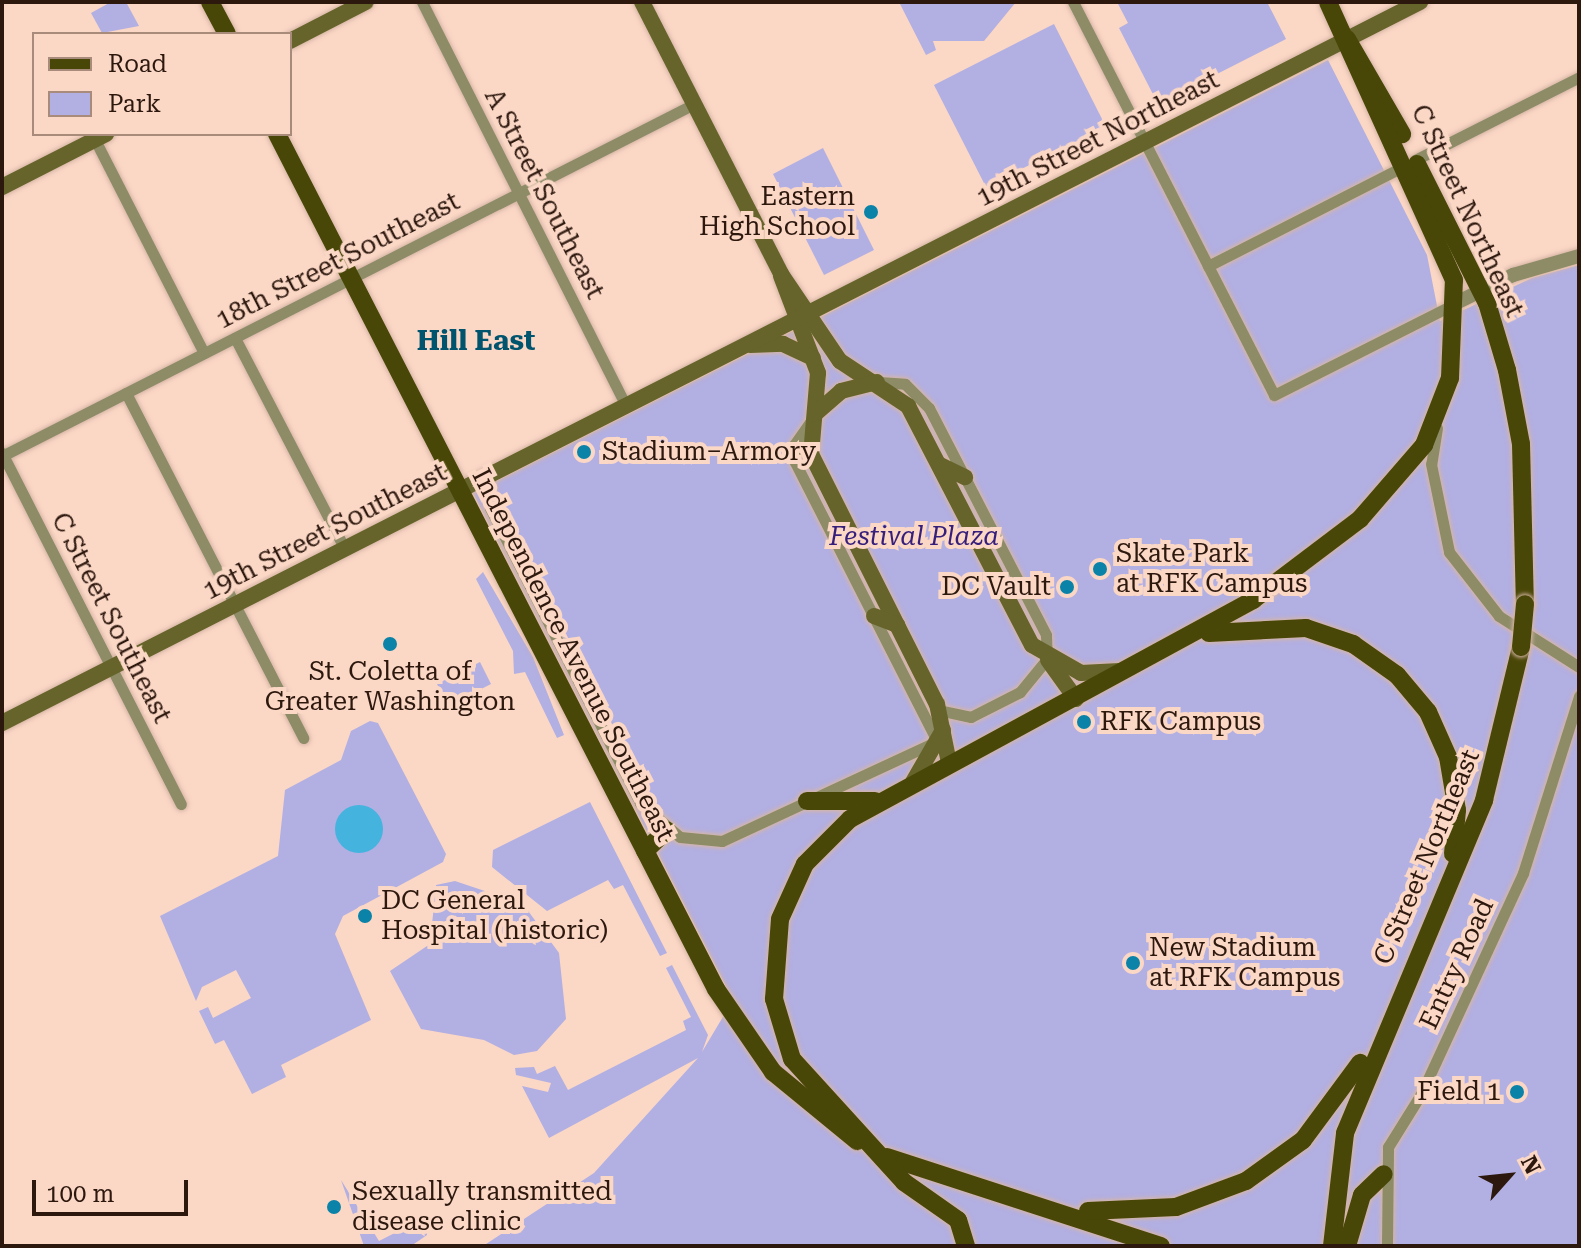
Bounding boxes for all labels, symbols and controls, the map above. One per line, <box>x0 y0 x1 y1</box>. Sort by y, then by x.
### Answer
legend <box>32 32 292 136</box>
text: Road <box>108 50 167 78</box>
street label: 19th Street Northeast <box>972 64 1224 214</box>
street label: A Street Southeast <box>478 84 610 304</box>
text: Park <box>108 90 161 118</box>
street label: C Street Northeast <box>1404 100 1530 322</box>
place label: Eastern High School <box>699 181 855 242</box>
street label: 18th Street Southeast <box>211 186 465 336</box>
marker: Eastern High School <box>862 203 880 221</box>
district label: Hill East <box>417 324 535 358</box>
place label: Stadium–Armory <box>602 436 816 468</box>
marker: Stadium–Armory <box>573 441 595 463</box>
street label: 19th Street Southeast <box>198 457 452 607</box>
street label: Independence Avenue Southeast <box>465 464 681 846</box>
street label: C Street Southeast <box>44 508 178 728</box>
park label: Festival Plaza <box>829 521 999 553</box>
place label: Skate Park at RFK Campus <box>1116 538 1307 600</box>
marker: Skate Park at RFK Campus <box>1091 560 1109 578</box>
place label: DC Vault <box>941 571 1051 603</box>
marker: DC Vault <box>1058 578 1076 596</box>
marker: St. Coletta of Greater Washington <box>381 635 399 653</box>
place label: St. Coletta of Greater Washington <box>265 656 515 718</box>
place label: RFK Campus <box>1100 706 1261 738</box>
marker: RFK Campus <box>1075 713 1093 731</box>
street label: C Street Northeast <box>1368 745 1486 969</box>
place label: DC General Hospital (historic) <box>381 885 608 946</box>
street label: Entry Road <box>1413 894 1501 1034</box>
marker: DC General Hospital (historic) <box>356 907 374 925</box>
place label: New Stadium at RFK Campus <box>1149 932 1340 994</box>
marker: New Stadium at RFK Campus <box>1124 954 1142 972</box>
place label: Field 1 <box>1417 1076 1501 1108</box>
marker: Field 1 <box>1508 1083 1526 1101</box>
north arrow <box>1469 1136 1549 1216</box>
text: N <box>1516 1152 1546 1178</box>
scale bar <box>36 1164 192 1214</box>
place label: Sexually transmitted disease clinic <box>352 1176 612 1238</box>
text: 100 m <box>46 1180 114 1208</box>
marker: Sexually transmitted disease clinic <box>323 1196 345 1218</box>

